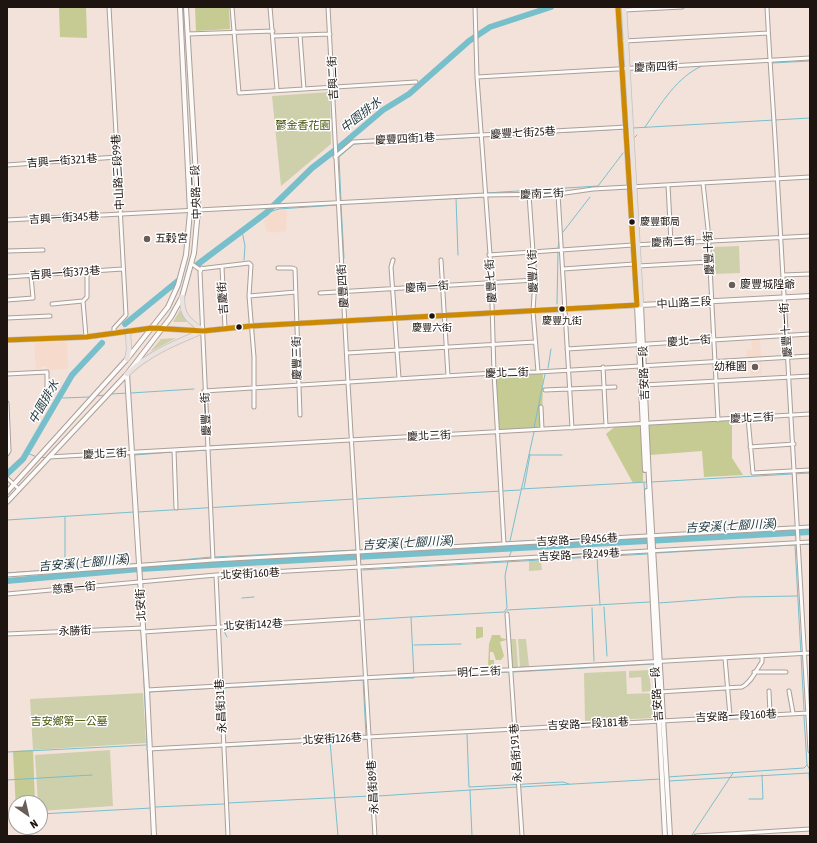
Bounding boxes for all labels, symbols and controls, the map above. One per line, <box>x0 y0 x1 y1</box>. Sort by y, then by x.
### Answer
street label: 吉興二街 <box>325 56 341 100</box>
street label: 慶南四街 <box>634 59 678 75</box>
water label: 中園排水 <box>338 95 384 135</box>
park label: 鬱金香花園 <box>276 119 330 133</box>
street label: 慶豐七街25巷 <box>490 125 556 141</box>
street label: 慶豐四街1巷 <box>375 131 435 147</box>
street label: 中山路三段99巷 <box>109 134 127 210</box>
street label: 吉興一街321巷 <box>26 152 98 170</box>
street label: 中央路二段 <box>188 164 204 220</box>
street label: 慶南三街 <box>520 186 564 202</box>
street label: 吉興一街345巷 <box>28 210 100 226</box>
place label: 慶豐郵局 <box>640 216 680 228</box>
marker: 慶豐郵局 <box>627 217 637 227</box>
street label: 慶豐十街 <box>701 231 717 275</box>
place label: 五榖宮 <box>155 232 188 246</box>
marker: 五榖宮 <box>142 234 152 244</box>
street label: 慶南二街 <box>651 234 695 250</box>
street label: 慶豐八街 <box>526 249 540 293</box>
street label: 慶豐七街 <box>483 259 499 303</box>
street label: 吉興一街373巷 <box>29 264 101 282</box>
street label: 慶豐四街 <box>335 264 351 308</box>
place label: 慶豐城隍爺 <box>740 278 795 292</box>
street label: 慶南一街 <box>405 279 449 295</box>
marker: 慶豐城隍爺 <box>727 280 737 290</box>
street label: 吉慶街 <box>215 281 231 315</box>
street label: 中山路三段 <box>656 295 712 311</box>
street label: 慶豐十一街 <box>777 302 795 358</box>
marker: 慶豐九街 <box>557 304 567 314</box>
marker: 慶豐六街 <box>427 311 437 321</box>
place label: 慶豐九街 <box>542 315 582 327</box>
unlabelled marker <box>234 322 244 332</box>
place label: 慶豐六街 <box>412 322 452 334</box>
street label: 慶北一街 <box>667 333 711 349</box>
street label: 慶豐三街 <box>290 336 304 380</box>
street label: 吉安路一段 <box>636 345 652 401</box>
place label: 幼稚園 <box>714 360 747 374</box>
marker: 幼稚園 <box>750 362 760 372</box>
street label: 慶北二街 <box>485 366 529 380</box>
water label: 中園排水 <box>26 378 62 426</box>
street label: 慶豐一街 <box>199 392 213 436</box>
street label: 慶北三街 <box>730 410 774 426</box>
street label: 慶北三街 <box>407 428 451 444</box>
street label: 慶北三街 <box>83 446 127 462</box>
water label: 吉安溪 (七腳川溪) <box>685 516 777 536</box>
street label: 吉安路一段456巷 <box>536 531 618 549</box>
water label: 吉安溪 (七腳川溪) <box>362 533 454 553</box>
street label: 吉安路一段249巷 <box>538 546 620 564</box>
water label: 吉安溪 (七腳川溪) <box>38 552 130 574</box>
street label: 北安街160巷 <box>220 566 280 582</box>
street label: 慈惠一街 <box>52 580 96 596</box>
street label: 北安街 <box>134 588 148 622</box>
street label: 北安街142巷 <box>223 617 283 633</box>
street label: 永勝街 <box>58 624 92 638</box>
street label: 明仁三街 <box>457 664 501 680</box>
street label: 吉安路一段 <box>648 666 666 722</box>
street label: 永昌街31巷 <box>213 679 229 733</box>
street label: 吉安路一段160巷 <box>695 707 777 725</box>
park label: 吉安鄉第一公墓 <box>31 715 107 729</box>
street label: 吉安路一段181巷 <box>547 715 629 733</box>
street label: 永昌街191巷 <box>507 723 525 783</box>
street label: 北安街126巷 <box>302 731 362 747</box>
street label: 永昌街89巷 <box>365 760 381 814</box>
north arrow <box>8 795 48 835</box>
text: N <box>28 817 40 831</box>

